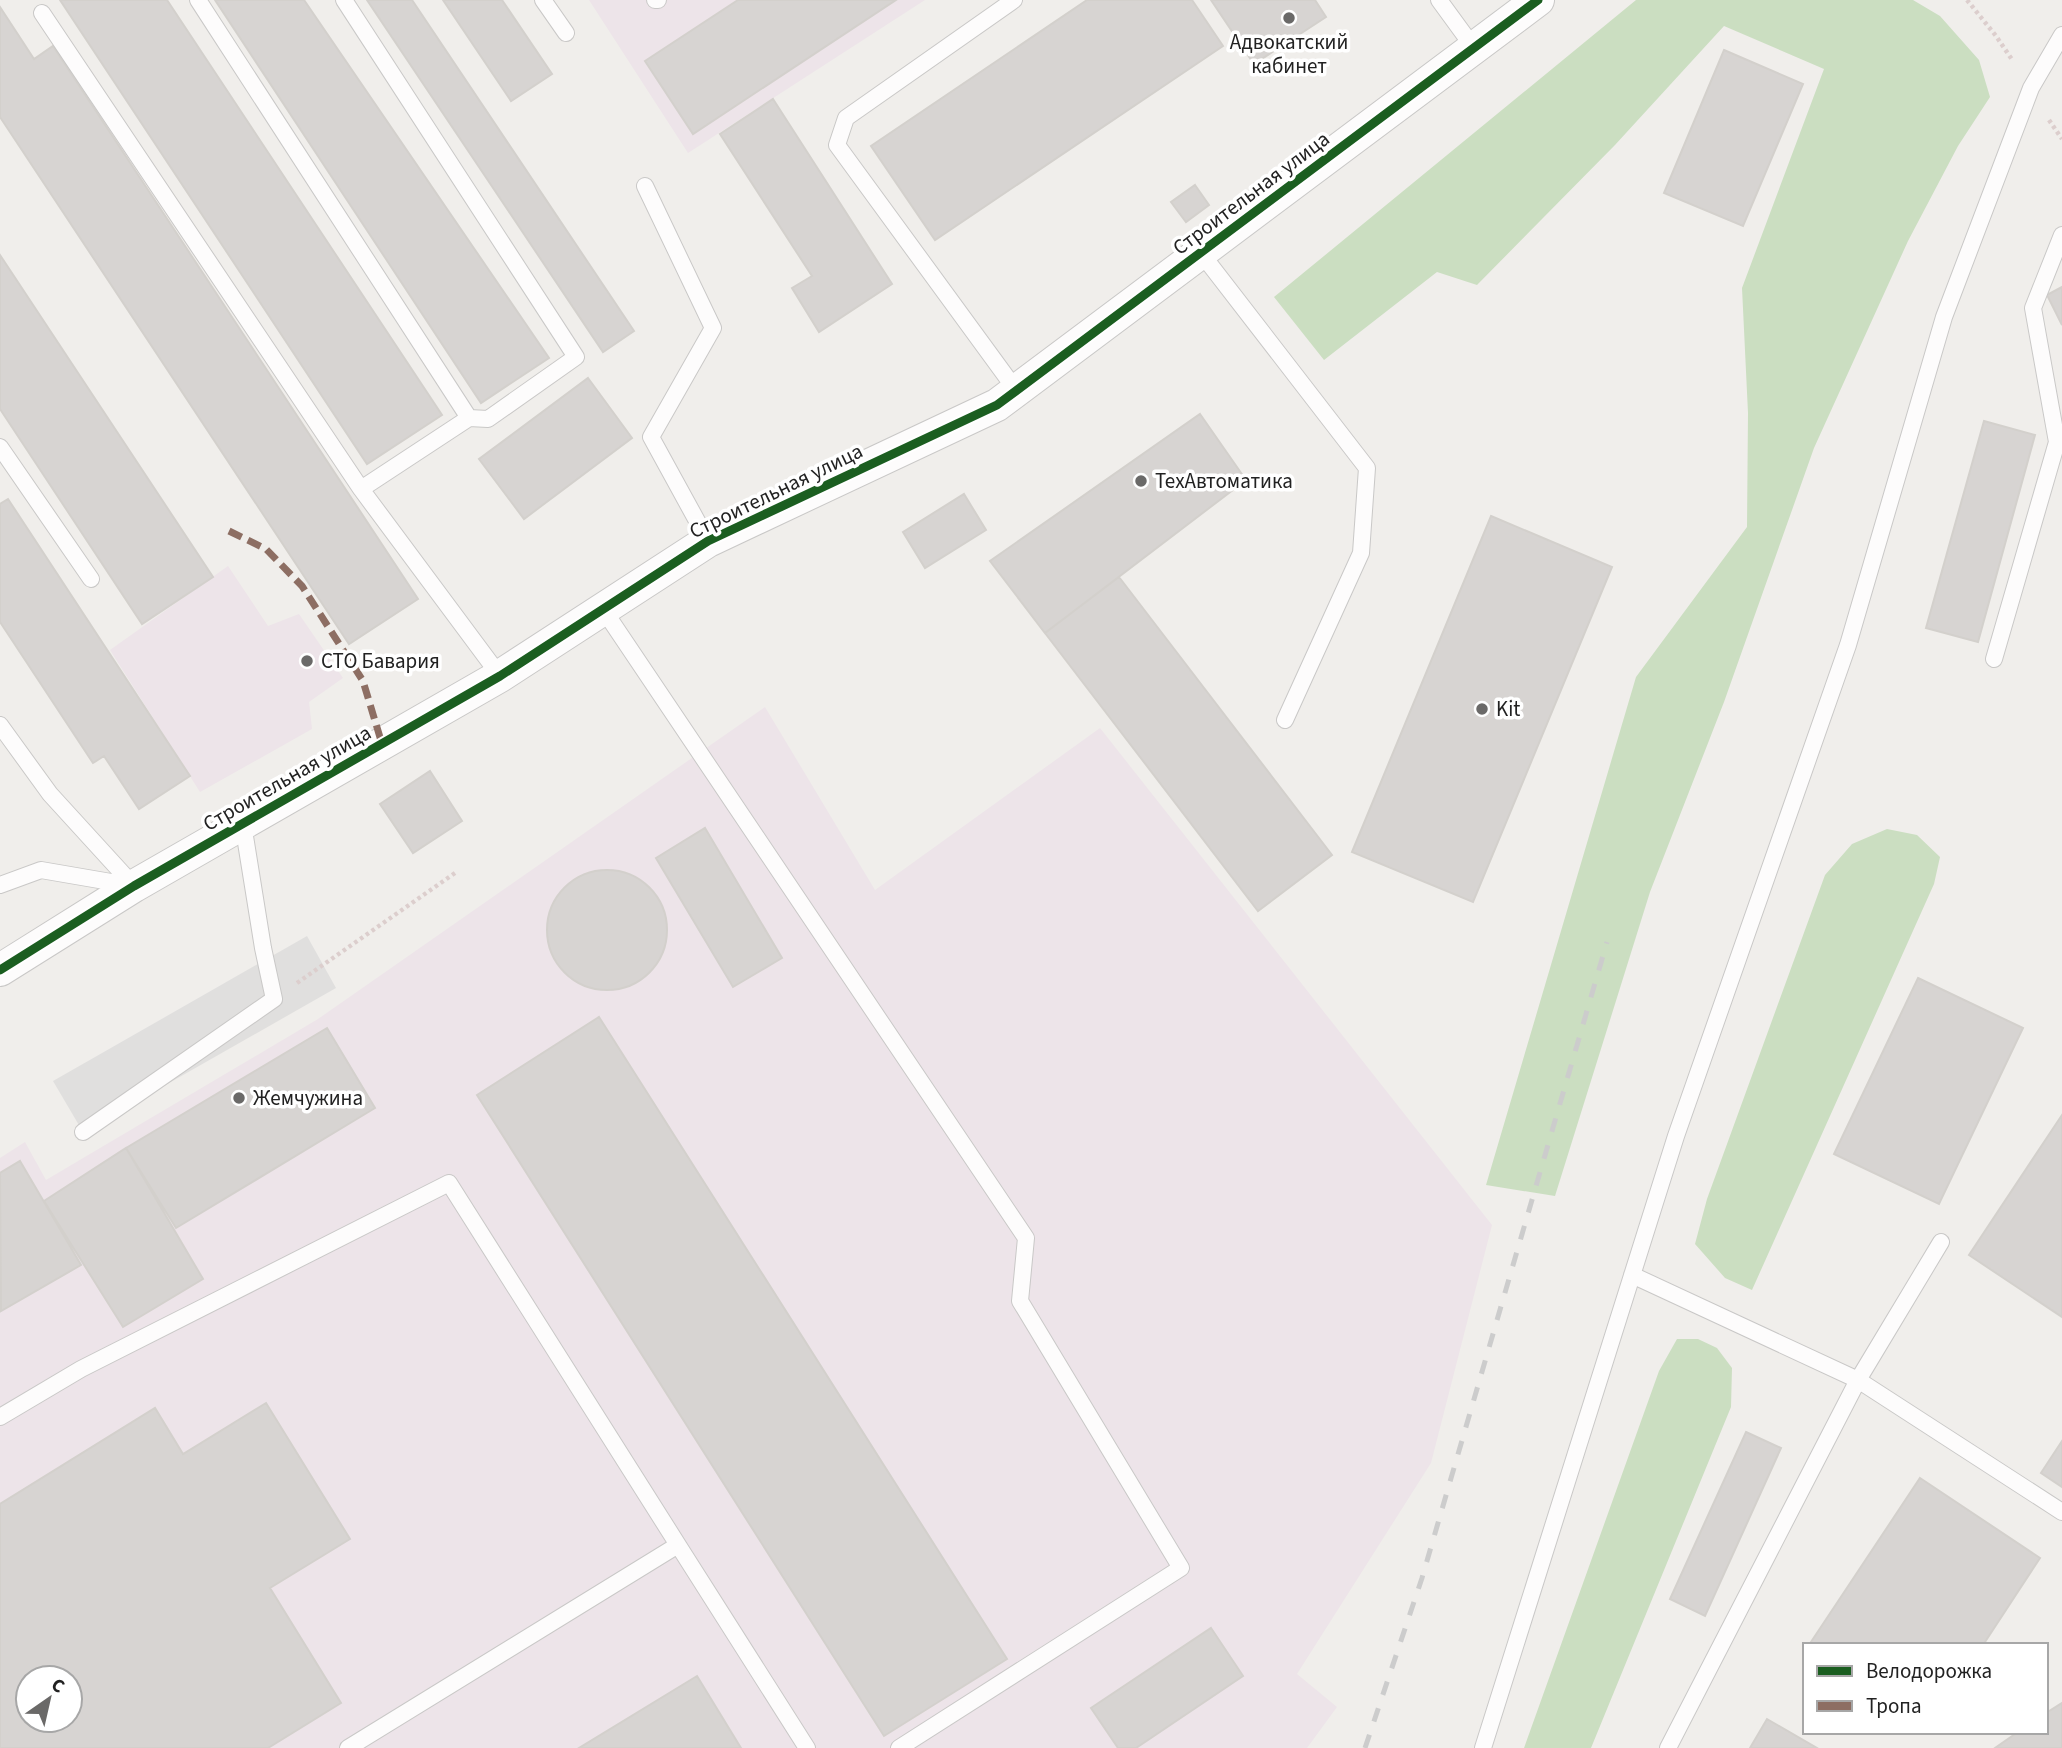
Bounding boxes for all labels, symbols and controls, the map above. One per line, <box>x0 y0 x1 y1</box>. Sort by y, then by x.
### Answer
marker: Адвокатский кабинет <box>1281 10 1297 26</box>
place label: Адвокатский кабинет <box>1230 27 1348 81</box>
street label: Строительная улица <box>1166 124 1336 262</box>
street label: Строительная улица <box>684 436 868 546</box>
place label: ТехАвтоматика <box>1155 466 1293 496</box>
marker: ТехАвтоматика <box>1133 473 1149 489</box>
place label: СТО Бавария <box>321 646 440 676</box>
marker: СТО Бавария <box>299 653 315 669</box>
place label: Kit <box>1496 694 1520 724</box>
marker: Kit <box>1474 701 1490 717</box>
street label: Строительная улица <box>197 718 377 838</box>
place label: Жемчужина <box>253 1083 363 1113</box>
marker: Жемчужина <box>231 1090 247 1106</box>
legend <box>1803 1643 2048 1734</box>
text: Велодорожка <box>1866 1656 1992 1686</box>
north arrow <box>14 1664 84 1734</box>
text: С <box>46 1672 70 1700</box>
text: Тропа <box>1866 1691 1922 1721</box>

